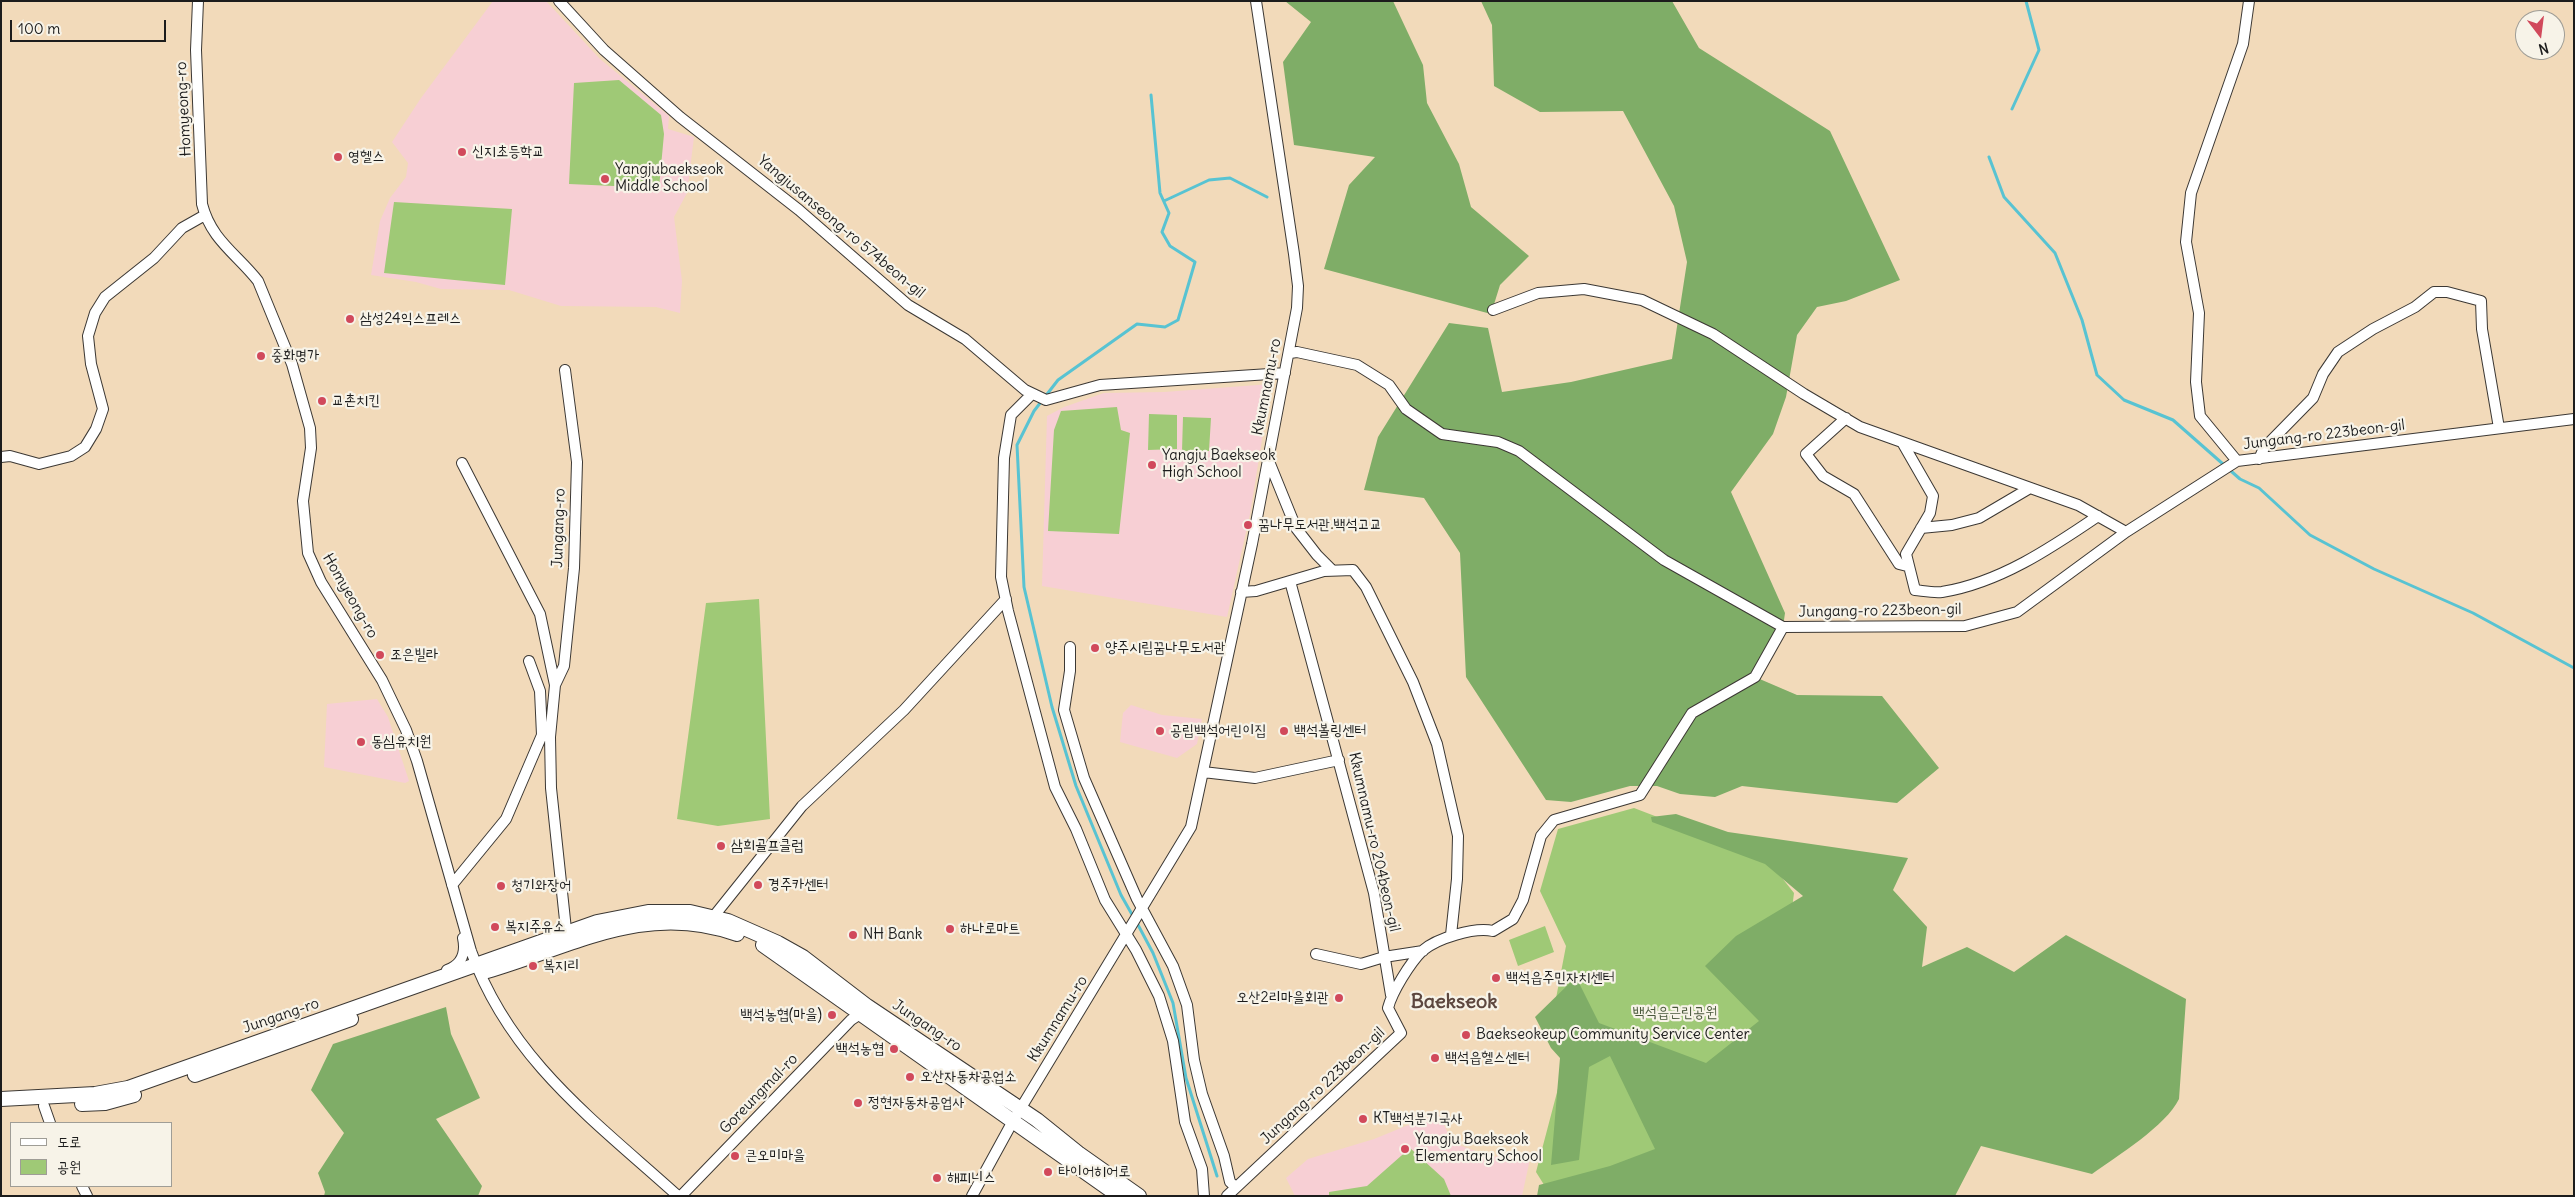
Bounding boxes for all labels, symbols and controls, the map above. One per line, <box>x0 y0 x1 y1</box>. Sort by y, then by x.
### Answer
scale bar <box>12 10 169 42</box>
north arrow <box>2515 10 2565 60</box>
text: 100 m <box>18 19 60 38</box>
text: N <box>2537 39 2551 58</box>
street label: Homyeong-ro <box>173 61 195 157</box>
place label: 신지초등학교 <box>472 143 544 161</box>
marker: 신지초등학교 <box>456 146 468 158</box>
place label: 영헬스 <box>348 148 384 166</box>
marker: 영헬스 <box>332 151 344 163</box>
street label: Yangjusanseong-ro 574beon-gil <box>754 152 928 302</box>
place label: Yangjubaekseok Middle School <box>615 161 723 196</box>
marker: Yangjubaekseok Middle School <box>599 173 611 185</box>
place label: 삼성24익스프레스 <box>360 310 461 328</box>
marker: 삼성24익스프레스 <box>344 313 356 325</box>
street label: Kkumnamu-ro <box>1249 337 1285 437</box>
place label: 중화명가 <box>271 347 319 365</box>
marker: 중화명가 <box>255 350 267 362</box>
place label: 교촌치킨 <box>332 392 380 410</box>
marker: 교촌치킨 <box>316 395 328 407</box>
street label: Jungang-ro 223beon-gil <box>2242 416 2406 454</box>
place label: Yangju Baekseok High School <box>1162 447 1276 482</box>
marker: Yangju Baekseok High School <box>1146 459 1158 471</box>
street label: Jungang-ro <box>549 488 569 568</box>
place label: 꿈나무도서관.백석고교 <box>1258 516 1382 534</box>
marker: 꿈나무도서관.백석고교 <box>1242 519 1254 531</box>
street label: Homyeong-ro <box>318 550 382 642</box>
street label: Jungang-ro 223beon-gil <box>1798 601 1962 621</box>
place label: 양주시립꿈나무도서관 <box>1105 639 1226 657</box>
marker: 양주시립꿈나무도서관 <box>1089 642 1101 654</box>
place label: 조은빌라 <box>390 646 438 664</box>
marker: 조은빌라 <box>374 649 386 661</box>
place label: 공립백석어린이집 <box>1170 722 1267 740</box>
place label: 백석볼링센터 <box>1294 722 1366 740</box>
marker: 공립백석어린이집 <box>1154 725 1166 737</box>
marker: 백석볼링센터 <box>1278 725 1290 737</box>
place label: 동심유치원 <box>371 733 431 751</box>
marker: 동심유치원 <box>355 736 367 748</box>
street label: Kkumnamu-ro 204beon-gil <box>1345 751 1403 933</box>
place label: 삼희골프클럽 <box>731 837 803 855</box>
marker: 삼희골프클럽 <box>715 840 727 852</box>
place label: 경주카센터 <box>768 876 828 894</box>
place label: 청기와장어 <box>511 877 571 895</box>
marker: 경주카센터 <box>752 879 764 891</box>
marker: 청기와장어 <box>495 880 507 892</box>
place label: 복지주유소 <box>505 918 565 936</box>
place label: 하나로마트 <box>960 920 1020 938</box>
marker: 복지주유소 <box>489 921 501 933</box>
marker: 하나로마트 <box>944 923 956 935</box>
place label: NH Bank <box>863 926 922 944</box>
marker: NH Bank <box>847 929 859 941</box>
place label: 복지리 <box>543 957 579 975</box>
marker: 복지리 <box>527 960 539 972</box>
place label: 백석읍주민자치센터 <box>1506 969 1615 987</box>
marker: 백석읍주민자치센터 <box>1490 972 1502 984</box>
street label: Kkumnamu-ro <box>1024 973 1092 1065</box>
place label: 오산2리마을회관 <box>1236 989 1329 1007</box>
district label: Baekseok <box>1411 990 1497 1014</box>
marker: 오산2리마을회관 <box>1333 992 1345 1004</box>
street label: Jungang-ro <box>240 995 322 1037</box>
street label: Jungang-ro <box>889 996 965 1056</box>
park label: 백석읍근린공원 <box>1633 1004 1717 1022</box>
place label: 백석농협(마을) <box>741 1006 822 1024</box>
marker: 백석농협(마을) <box>826 1009 838 1021</box>
street label: Jungang-ro 223beon-gil <box>1257 1024 1389 1148</box>
place label: Baekseokeup Community Service Center <box>1476 1026 1750 1044</box>
marker: Baekseokeup Community Service Center <box>1460 1029 1472 1041</box>
place label: 백석농협 <box>836 1040 884 1058</box>
marker: 백석농협 <box>888 1043 900 1055</box>
place label: 백석읍헬스센터 <box>1445 1049 1529 1067</box>
street label: Goreungmal-ro <box>716 1050 802 1138</box>
marker: 백석읍헬스센터 <box>1429 1052 1441 1064</box>
place label: 오산자동차공업소 <box>920 1068 1017 1086</box>
marker: 오산자동차공업소 <box>904 1071 916 1083</box>
place label: 정현자동차공업사 <box>868 1094 965 1112</box>
marker: 정현자동차공업사 <box>852 1097 864 1109</box>
place label: KT백석분기국사 <box>1373 1110 1463 1128</box>
marker: KT백석분기국사 <box>1357 1113 1369 1125</box>
legend <box>10 1122 172 1187</box>
place label: Yangju Baekseok Elementary School <box>1415 1131 1542 1166</box>
text: 도로 <box>57 1132 81 1151</box>
marker: Yangju Baekseok Elementary School <box>1399 1143 1411 1155</box>
place label: 큰오미마을 <box>745 1147 805 1165</box>
marker: 큰오미마을 <box>729 1150 741 1162</box>
text: 공원 <box>57 1157 81 1176</box>
place label: 타이어히어로 <box>1058 1163 1130 1181</box>
marker: 타이어히어로 <box>1042 1166 1054 1178</box>
place label: 해피니스 <box>947 1169 995 1187</box>
marker: 해피니스 <box>931 1172 943 1184</box>

